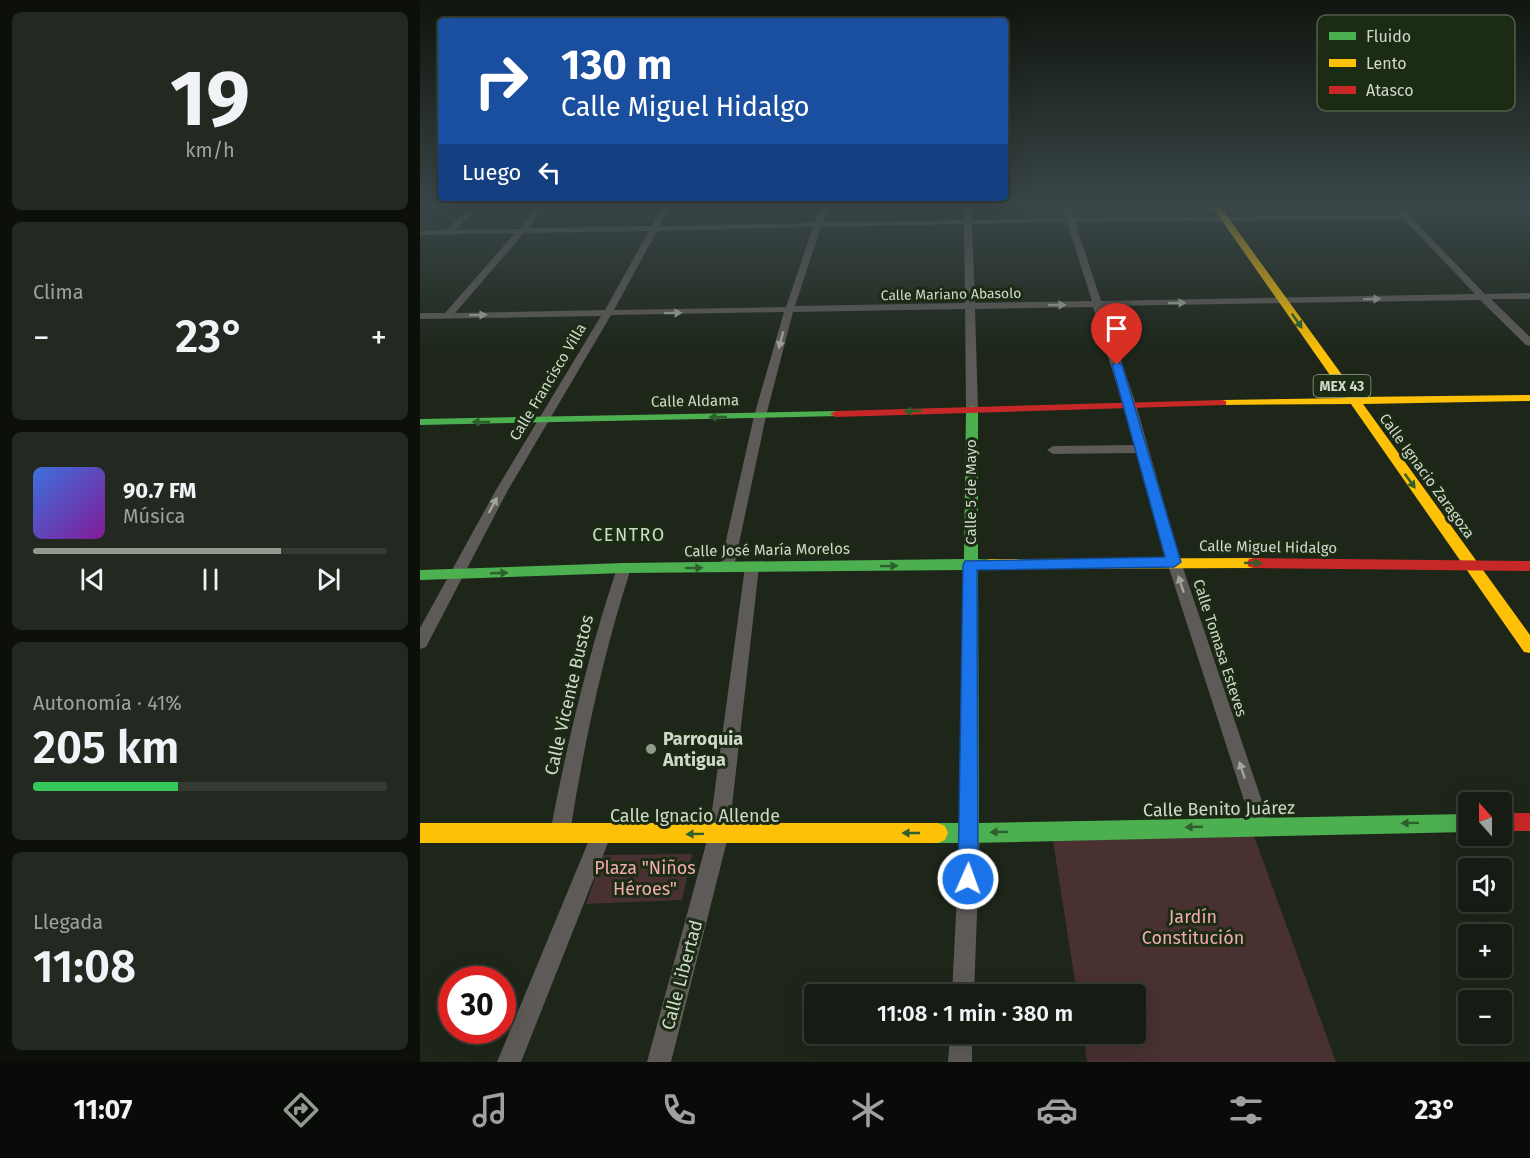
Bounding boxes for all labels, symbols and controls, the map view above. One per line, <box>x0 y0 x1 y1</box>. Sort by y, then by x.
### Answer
legend <box>1317 15 1515 111</box>
text: Fluido <box>1366 27 1411 46</box>
text: 130 m <box>561 40 672 90</box>
icon: right <box>462 42 540 120</box>
text: 19 <box>170 52 250 146</box>
text: Lento <box>1366 54 1407 73</box>
text: Atasco <box>1366 81 1414 100</box>
text: Calle Miguel Hidalgo <box>561 91 810 123</box>
text: km/h <box>185 138 235 162</box>
icon: left <box>533 156 566 189</box>
text: Luego <box>462 159 521 186</box>
text: Clima <box>33 280 84 304</box>
street label: Calle Mariano Abasolo <box>880 285 1022 304</box>
one-way arrow <box>1362 295 1381 304</box>
one-way arrow <box>1168 298 1187 308</box>
one-way arrow <box>1048 300 1067 310</box>
pin <box>1091 303 1142 365</box>
one-way arrow <box>664 308 683 317</box>
text: 23° <box>175 310 245 364</box>
one-way arrow <box>469 310 488 320</box>
icon: arrive <box>1100 312 1133 345</box>
one-way arrow <box>1291 313 1303 329</box>
text: − <box>33 318 50 358</box>
text: + <box>371 318 387 358</box>
street label: Calle Francisco Villa <box>506 320 590 444</box>
one-way arrow <box>776 331 785 349</box>
road number: MEX 43 <box>1314 375 1370 397</box>
street label: Calle Aldama <box>651 391 739 411</box>
one-way arrow <box>904 406 923 415</box>
street label: Calle Ignacio Zaragoza <box>1376 410 1478 542</box>
one-way arrow <box>709 412 728 422</box>
one-way arrow <box>472 417 491 427</box>
street label: Calle 5 de Mayo <box>962 439 980 545</box>
one-way arrow <box>1404 472 1416 488</box>
text: 90.7 FM <box>123 477 196 504</box>
one-way arrow <box>488 496 498 513</box>
text: Música <box>123 504 185 528</box>
district label: CENTRO <box>592 524 666 546</box>
street label: Calle Miguel Hidalgo <box>1199 537 1337 557</box>
street label: Calle José María Morelos <box>684 540 850 560</box>
one-way arrow <box>1244 558 1263 568</box>
one-way arrow <box>880 561 899 571</box>
icon: previous <box>76 563 109 596</box>
icon: pause <box>194 563 227 596</box>
icon: next <box>312 563 345 596</box>
one-way arrow <box>685 563 704 573</box>
one-way arrow <box>490 569 509 578</box>
one-way arrow <box>1176 575 1186 593</box>
street label: Calle Tomasa Esteves <box>1189 577 1251 719</box>
street label: Calle Vicente Bustos <box>540 613 598 777</box>
text: Autonomía · 41% <box>33 691 182 715</box>
text: 205 km <box>33 721 179 775</box>
place label: Parroquia Antigua <box>662 728 743 771</box>
marker: Parroquia Antigua <box>644 742 658 756</box>
one-way arrow <box>1237 761 1247 779</box>
north arrow <box>1458 792 1512 846</box>
map controls <box>1458 792 1512 1044</box>
street label: Calle Benito Juárez <box>1143 797 1295 821</box>
street label: Calle Ignacio Allende <box>610 805 780 827</box>
one-way arrow <box>1401 818 1420 828</box>
one-way arrow <box>1185 822 1204 832</box>
one-way arrow <box>990 827 1009 837</box>
one-way arrow <box>902 828 921 838</box>
one-way arrow <box>686 829 705 838</box>
position arrow <box>936 847 1000 911</box>
park label: Plaza "Niños Héroes" <box>594 857 696 900</box>
button: sound <box>1458 858 1512 912</box>
park label: Jardín Constitución <box>1142 906 1244 949</box>
text: Llegada <box>33 910 103 934</box>
street label: Calle Libertad <box>657 918 707 1032</box>
button: + <box>1458 924 1512 978</box>
text: 11:08 <box>33 940 136 994</box>
speed limit sign: 30 <box>438 966 516 1044</box>
button: − <box>1458 990 1512 1044</box>
text: 11:08 · 1 min · 380 m <box>877 1000 1073 1027</box>
icon: directions <box>280 1089 322 1131</box>
icon: music <box>469 1089 511 1131</box>
icon: phone <box>658 1089 700 1131</box>
icon: climate <box>847 1089 889 1131</box>
icon: car <box>1036 1089 1078 1131</box>
icon: filters <box>1225 1089 1267 1131</box>
text: 11:07 <box>74 1094 133 1126</box>
text: 23° <box>1414 1094 1456 1126</box>

